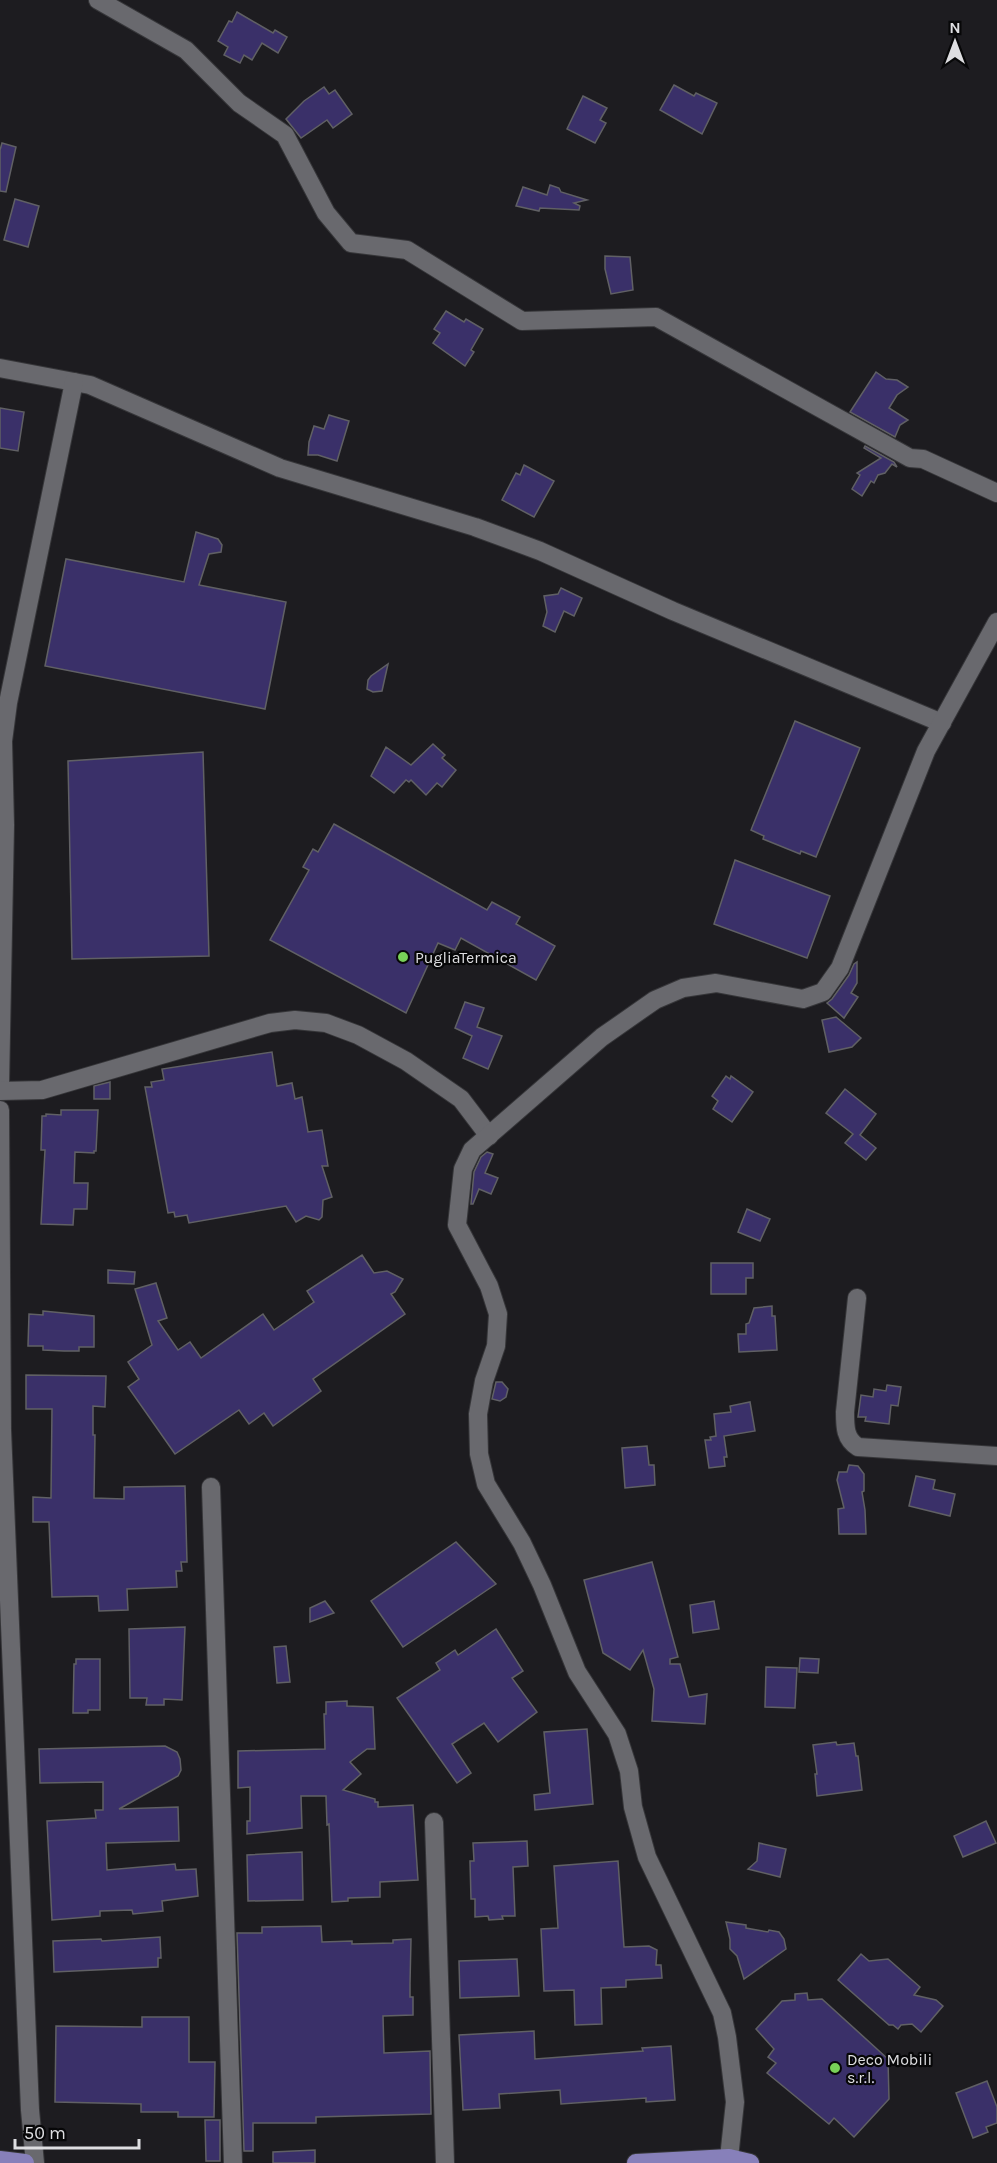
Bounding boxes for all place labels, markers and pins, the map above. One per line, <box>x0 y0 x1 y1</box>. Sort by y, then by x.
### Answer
place label: PugliaTermica <box>415 948 517 967</box>
marker: PugliaTermica <box>396 950 410 964</box>
place label: Deco Mobili s.r.l. <box>847 2050 932 2087</box>
marker: Deco Mobili s.r.l. <box>828 2061 842 2075</box>

